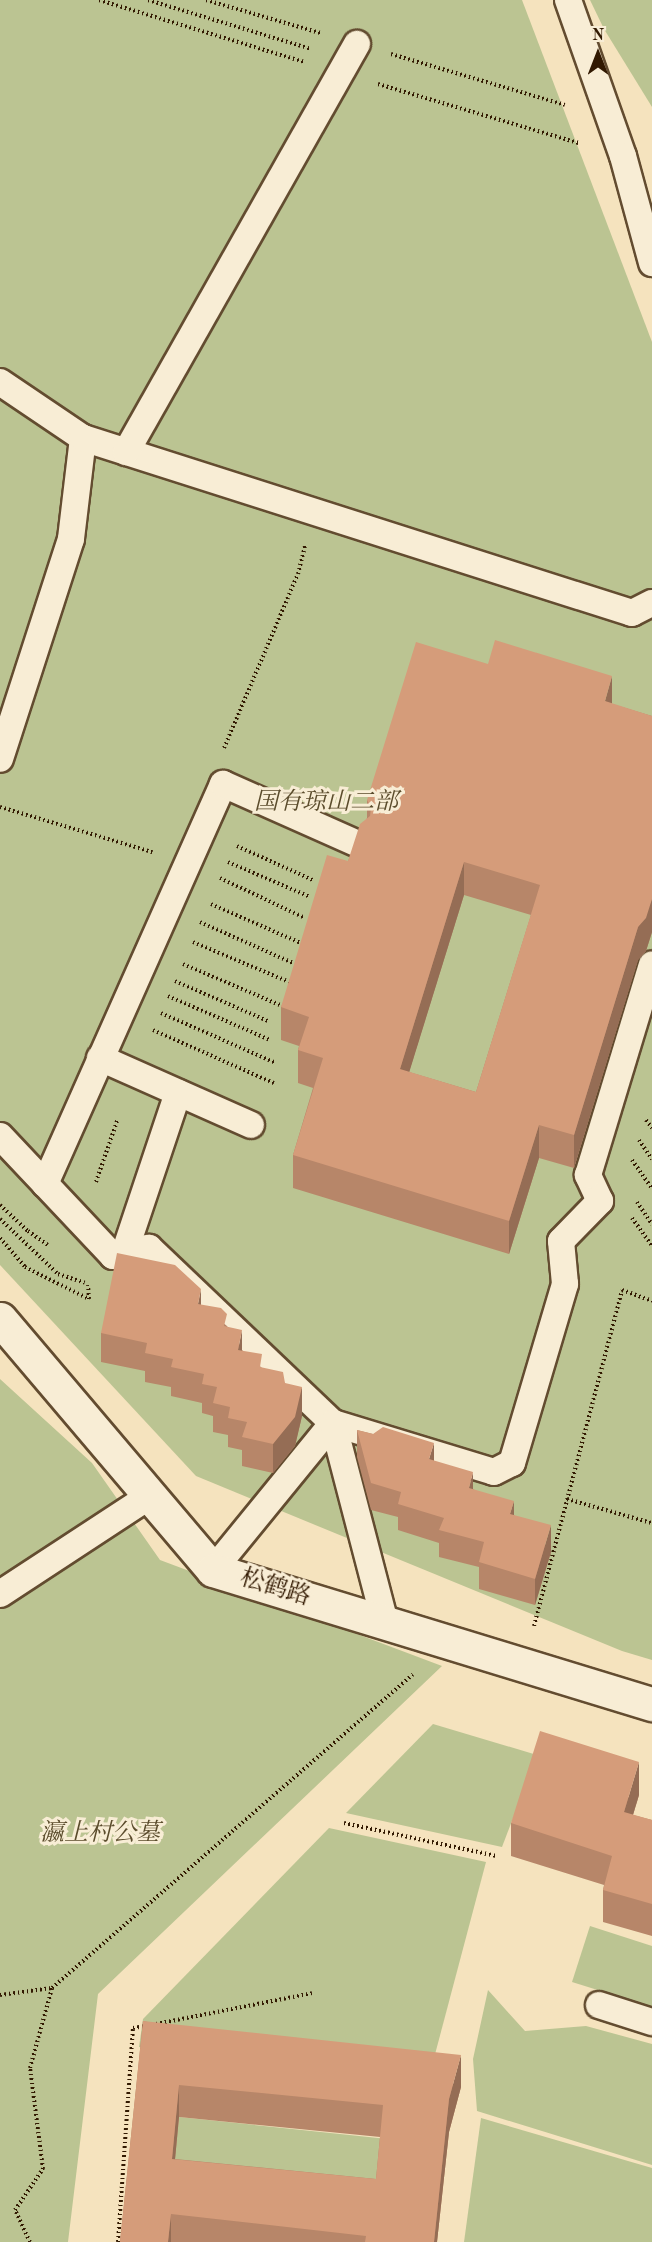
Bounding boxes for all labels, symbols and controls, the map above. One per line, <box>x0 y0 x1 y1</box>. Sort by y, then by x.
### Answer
north arrow <box>568 24 628 84</box>
text: N <box>592 28 604 44</box>
park label: 国有琼山二部 <box>254 790 398 818</box>
street label: 松鹤路 <box>236 1565 314 1613</box>
park label: 瀛上村公墓 <box>40 1821 160 1849</box>

